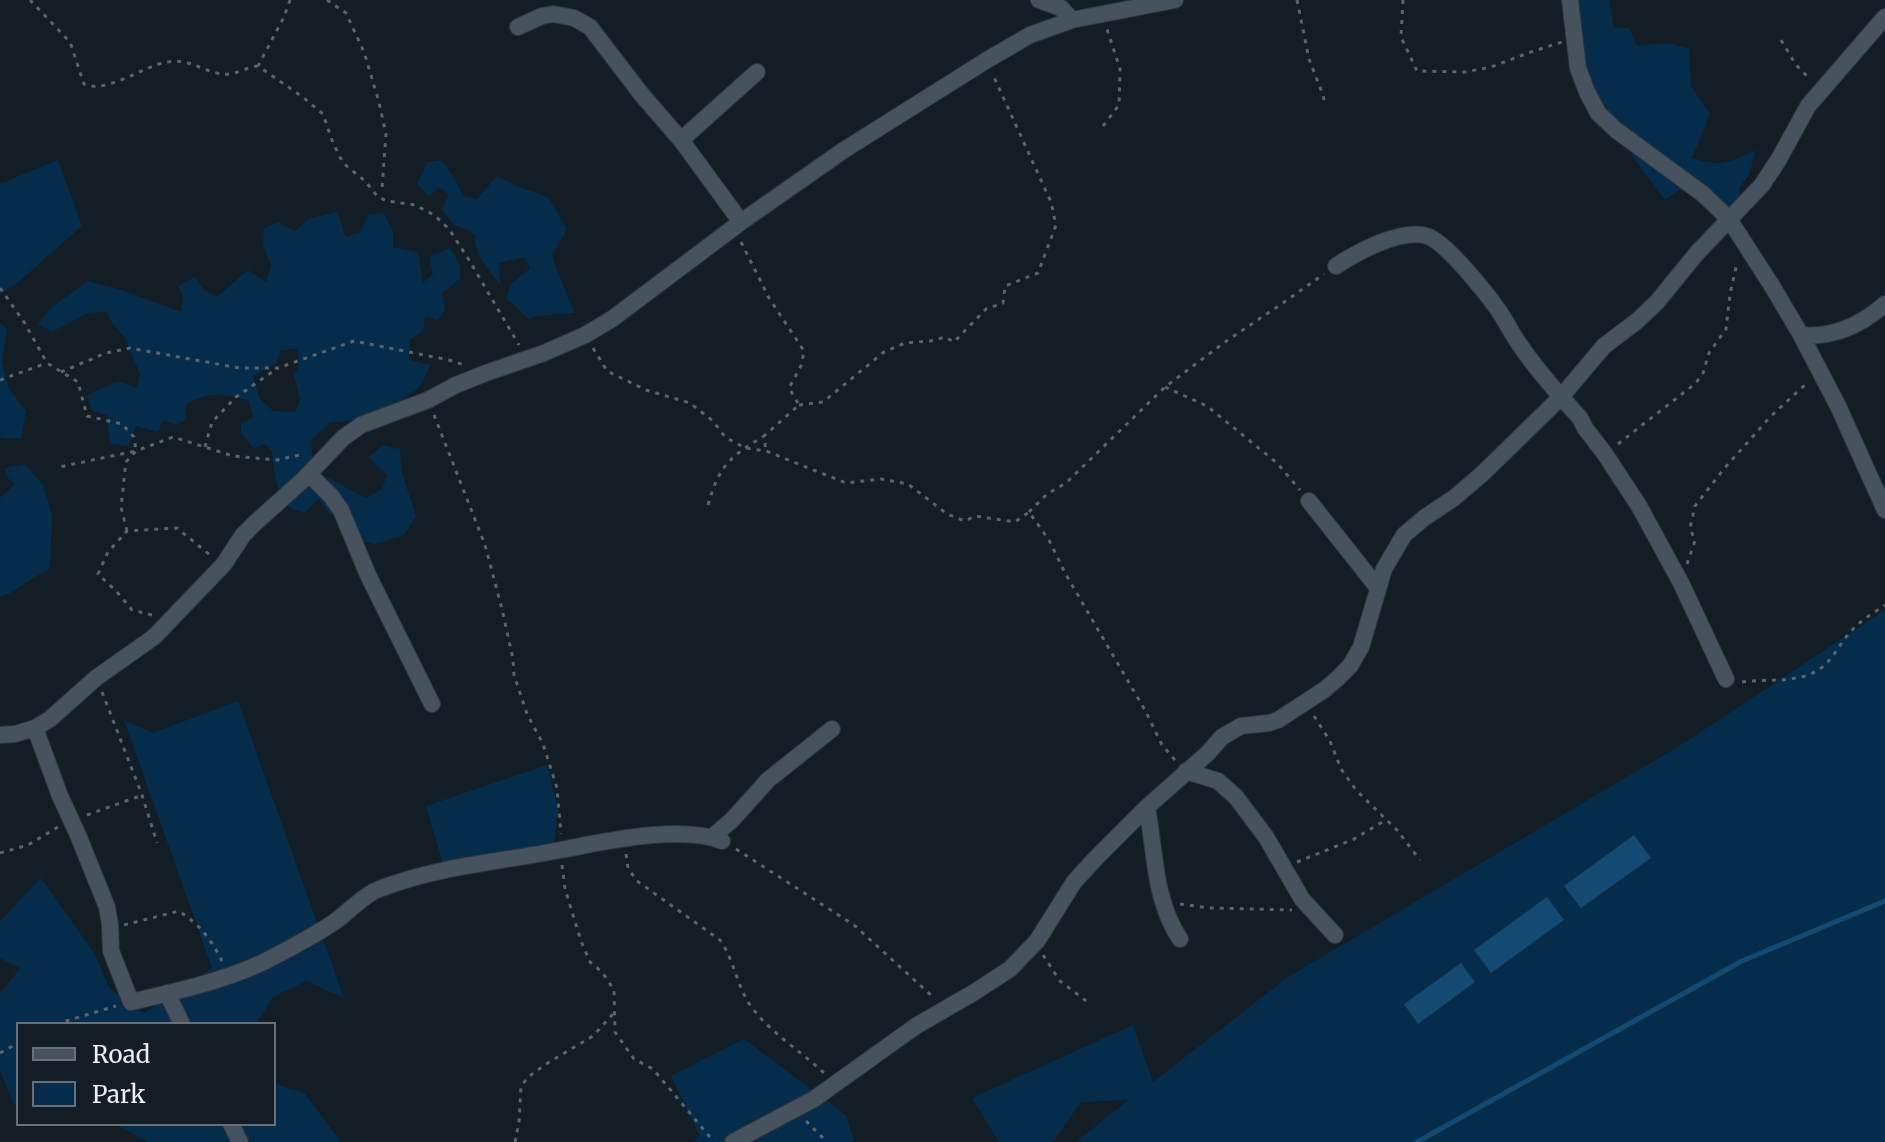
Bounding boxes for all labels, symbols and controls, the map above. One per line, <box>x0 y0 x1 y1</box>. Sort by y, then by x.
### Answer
legend <box>16 1022 276 1126</box>
text: Road <box>92 1039 150 1070</box>
text: Park <box>92 1079 145 1110</box>

